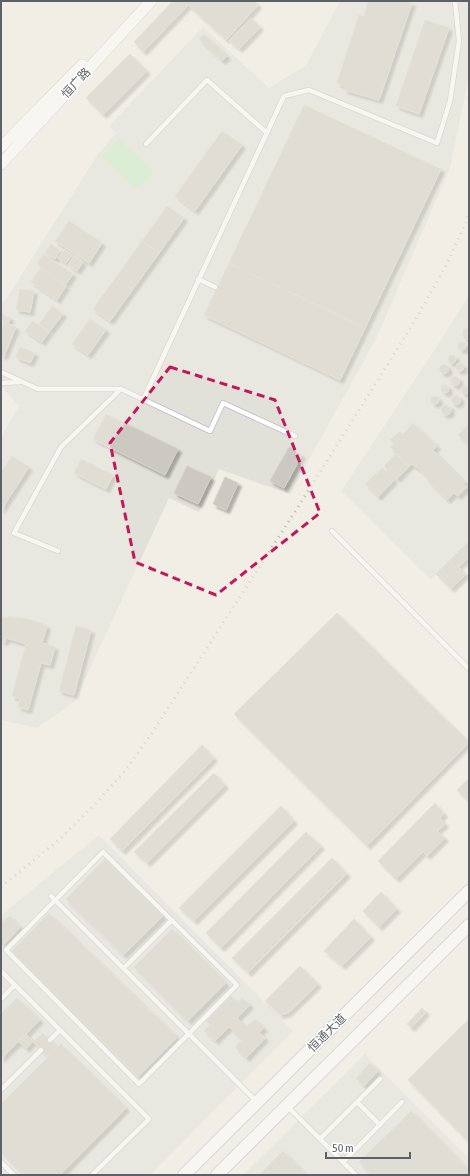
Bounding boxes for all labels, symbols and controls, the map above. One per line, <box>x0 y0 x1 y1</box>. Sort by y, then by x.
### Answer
street label: 恒广路 <box>59 65 93 101</box>
street label: 恒通大道 <box>305 1011 349 1055</box>
scale bar <box>326 1134 410 1160</box>
text: 50 m <box>332 1141 354 1155</box>

